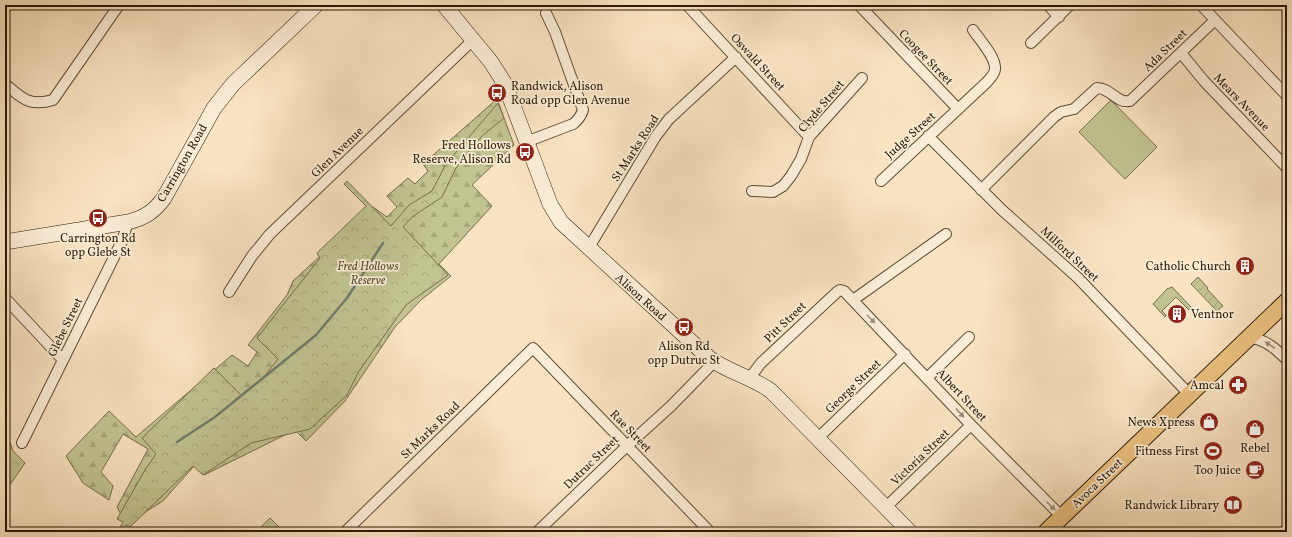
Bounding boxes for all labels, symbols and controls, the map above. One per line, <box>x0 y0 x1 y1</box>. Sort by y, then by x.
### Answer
street label: Coogee Street <box>895 26 956 89</box>
street label: Ada Street <box>1140 26 1191 76</box>
street label: Oswald Street <box>726 30 788 95</box>
street label: Mears Avenue <box>1210 70 1273 135</box>
street label: Clyde Street <box>795 77 848 136</box>
place label: Randwick, Alison Road opp Glen Avenue <box>511 79 630 109</box>
bus stop icon: Randwick, Alison Road opp Glen Avenue <box>486 82 508 104</box>
street label: Judge Street <box>882 109 939 163</box>
street label: St Marks Road <box>608 112 664 185</box>
street label: Carrington Road <box>154 121 212 206</box>
street label: Glen Avenue <box>308 124 368 182</box>
place label: Fred Hollows Reserve, Alison Rd <box>413 138 511 168</box>
bus stop icon: Fred Hollows Reserve, Alison Rd <box>514 141 536 163</box>
bus stop icon: Carrington Rd opp Glebe St <box>87 207 109 229</box>
street label: Milford Street <box>1037 223 1102 286</box>
place label: Carrington Rd opp Glebe St <box>60 231 136 261</box>
building icon: Catholic Church <box>1234 255 1256 277</box>
park label: Fred Hollows Reserve <box>337 259 399 289</box>
place label: Catholic Church <box>1146 259 1231 275</box>
street label: Alison Road <box>611 270 670 325</box>
street label: Glebe Street <box>45 295 87 360</box>
street label: Pitt Street <box>761 299 810 347</box>
building icon: Ventnor <box>1166 303 1188 325</box>
place label: Ventnor <box>1191 307 1234 323</box>
one-way arrow <box>866 314 876 324</box>
bus stop icon: Alison Rd opp Dutruc St <box>673 316 695 338</box>
place label: Alison Rd opp Dutruc St <box>648 339 720 369</box>
one-way arrow <box>1265 341 1275 349</box>
street label: George Street <box>822 356 885 417</box>
street label: Albert Street <box>932 366 990 426</box>
pharmacy icon: Amcal <box>1227 374 1249 396</box>
place label: Amcal <box>1190 378 1224 394</box>
street label: St Marks Road <box>398 398 464 463</box>
street label: Rae Street <box>606 407 655 457</box>
one-way arrow <box>956 408 965 418</box>
shop icon: News Xpress <box>1198 411 1220 433</box>
place label: News Xpress <box>1128 415 1195 431</box>
shop icon: Rebel <box>1244 418 1266 440</box>
street label: Victoria Street <box>888 426 953 490</box>
street label: Dutruc Street <box>561 432 623 493</box>
sports icon: Fitness First <box>1202 440 1224 462</box>
place label: Rebel <box>1240 441 1270 457</box>
place label: Fitness First <box>1135 444 1199 460</box>
street label: Avoca Street <box>1069 455 1127 512</box>
cafe icon: Too Juice <box>1244 459 1266 481</box>
place label: Too Juice <box>1194 463 1241 479</box>
library icon: Randwick Library <box>1222 494 1244 516</box>
place label: Randwick Library <box>1125 498 1219 514</box>
one-way arrow <box>1046 501 1056 511</box>

